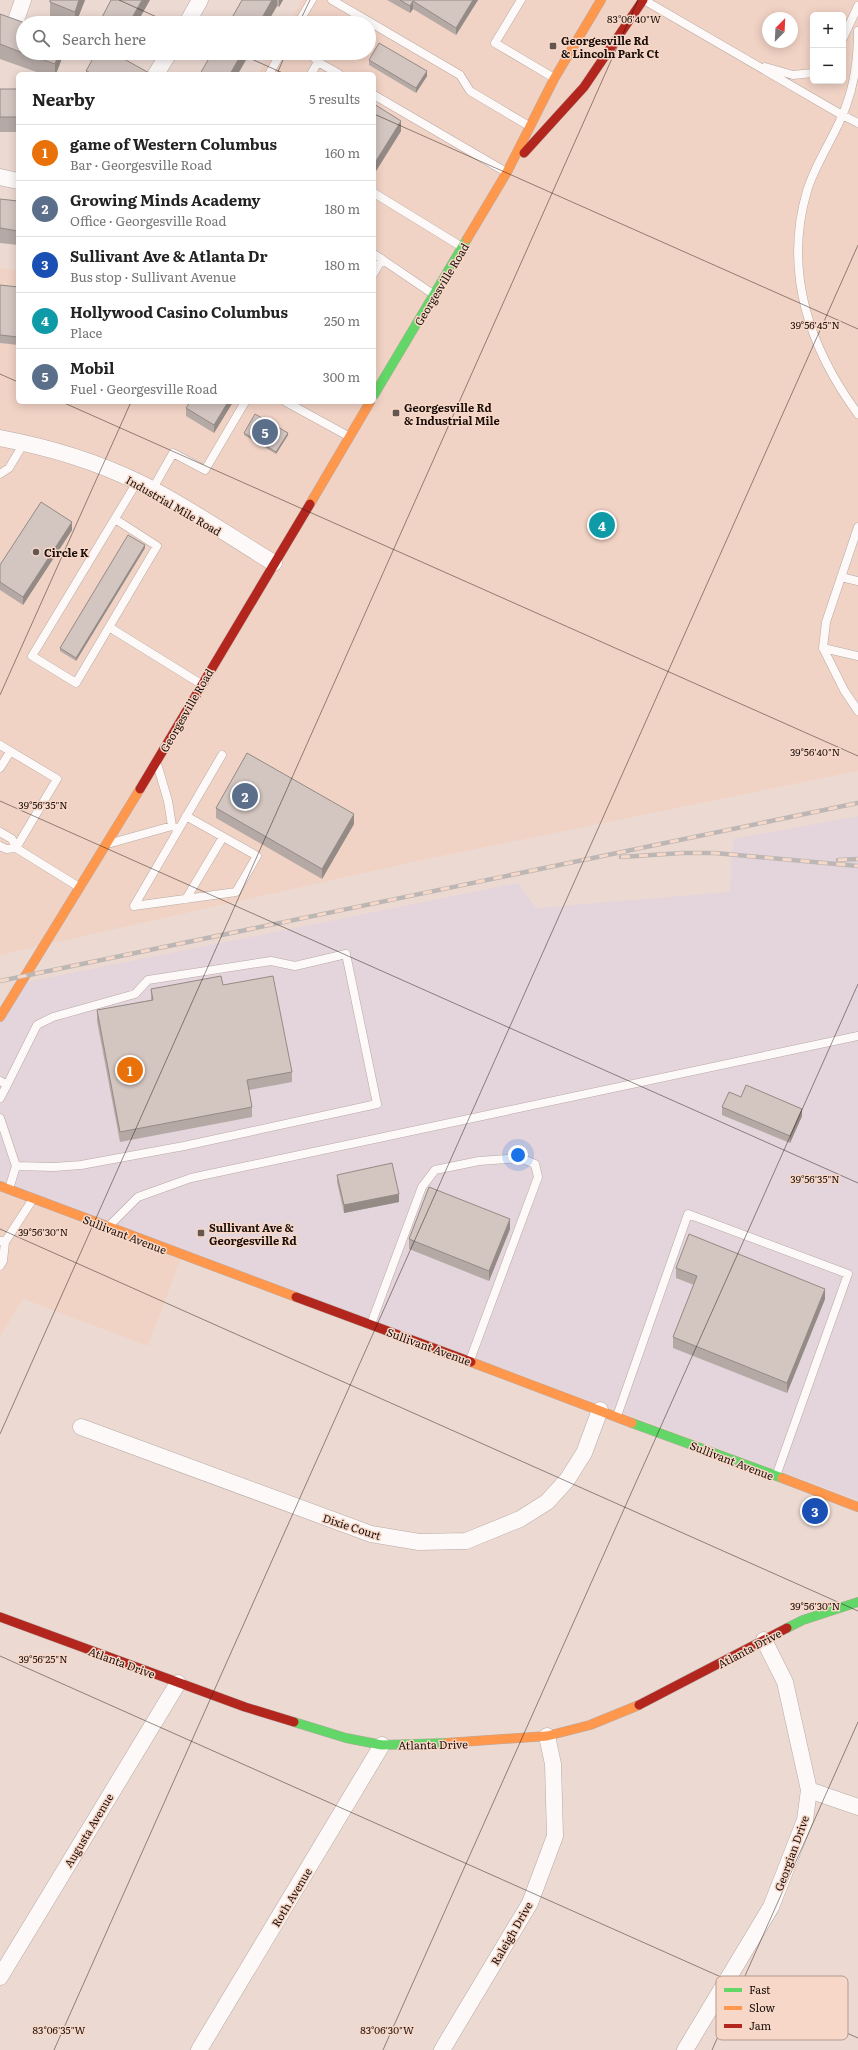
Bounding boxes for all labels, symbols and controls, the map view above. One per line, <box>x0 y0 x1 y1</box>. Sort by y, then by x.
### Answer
text: 83°06'40"W <box>607 11 661 26</box>
north arrow <box>762 12 798 48</box>
map controls <box>810 12 846 84</box>
button: + <box>810 12 846 48</box>
search box <box>16 16 376 60</box>
icon: search <box>30 27 52 49</box>
text: Search here <box>62 27 146 50</box>
place label: Georgesville Rd & Lincoln Park Ct <box>561 32 659 61</box>
marker: Georgesville Rd & Lincoln Park Ct <box>548 41 558 51</box>
button: − <box>810 48 846 84</box>
text: Nearby <box>32 86 95 111</box>
text: 5 results <box>309 89 360 108</box>
text: game of Western Columbus <box>70 132 277 155</box>
text: 1 <box>42 143 48 162</box>
text: 160 m <box>325 143 360 162</box>
text: Bar · Georgesville Road <box>70 155 212 174</box>
text: Growing Minds Academy <box>70 188 261 211</box>
text: 2 <box>42 199 48 218</box>
text: 180 m <box>325 199 360 218</box>
text: Office · Georgesville Road <box>70 211 226 230</box>
street label: Georgesville Road <box>410 239 472 328</box>
text: Sullivant Ave & Atlanta Dr <box>70 244 268 267</box>
text: 3 <box>41 255 49 274</box>
text: 180 m <box>325 255 360 274</box>
text: Bus stop · Sullivant Avenue <box>70 267 236 286</box>
text: Hollywood Casino Columbus <box>70 300 288 323</box>
text: 4 <box>41 311 49 330</box>
text: 250 m <box>324 311 360 330</box>
text: 39°56'45"N <box>790 317 840 332</box>
text: Place <box>70 323 102 342</box>
text: Mobil <box>70 356 114 379</box>
text: 5 <box>41 367 49 386</box>
text: 300 m <box>323 367 360 386</box>
text: Fuel · Georgesville Road <box>70 379 217 398</box>
place label: Georgesville Rd & Industrial Mile <box>404 399 500 428</box>
marker: Georgesville Rd & Industrial Mile <box>391 408 401 418</box>
pin: 5 <box>252 417 278 447</box>
street label: Industrial Mile Road <box>123 471 225 539</box>
pin: 4 <box>589 510 615 540</box>
place label: Circle K <box>44 544 89 560</box>
marker: Circle K <box>31 547 41 557</box>
street label: Georgesville Road <box>156 665 217 755</box>
text: 39°56'40"N <box>790 744 840 759</box>
pin: 2 <box>232 781 258 811</box>
text: 39°56'35"N <box>18 797 68 812</box>
pin: 1 <box>117 1055 143 1085</box>
your location <box>508 1145 528 1165</box>
text: 39°56'35"N <box>790 1171 840 1186</box>
street label: Sullivant Avenue <box>81 1211 169 1257</box>
place label: Sullivant Ave & Georgesville Rd <box>209 1219 297 1248</box>
text: 39°56'30"N <box>18 1224 68 1239</box>
marker: Sullivant Ave & Georgesville Rd <box>196 1228 206 1238</box>
street label: Sullivant Avenue <box>385 1323 474 1369</box>
street label: Sullivant Avenue <box>688 1437 776 1483</box>
pin: 3 <box>802 1496 828 1526</box>
street label: Dixie Court <box>321 1509 384 1543</box>
text: 39°56'30"N <box>790 1598 840 1613</box>
street label: Atlanta Drive <box>714 1624 784 1671</box>
street label: Atlanta Drive <box>86 1643 158 1682</box>
text: 39°56'25"N <box>18 1651 68 1666</box>
street label: Atlanta Drive <box>398 1735 468 1753</box>
street label: Augusta Avenue <box>60 1790 117 1870</box>
street label: Georgian Drive <box>770 1813 812 1893</box>
street label: Roth Avenue <box>267 1864 315 1930</box>
street label: Raleigh Drive <box>486 1898 536 1968</box>
legend <box>716 1976 848 2040</box>
text: Fast <box>749 1981 771 1997</box>
text: Slow <box>749 1999 775 2015</box>
text: Jam <box>749 2017 772 2033</box>
text: 83°06'35"W <box>33 2022 86 2037</box>
text: 83°06'30"W <box>360 2022 414 2037</box>

